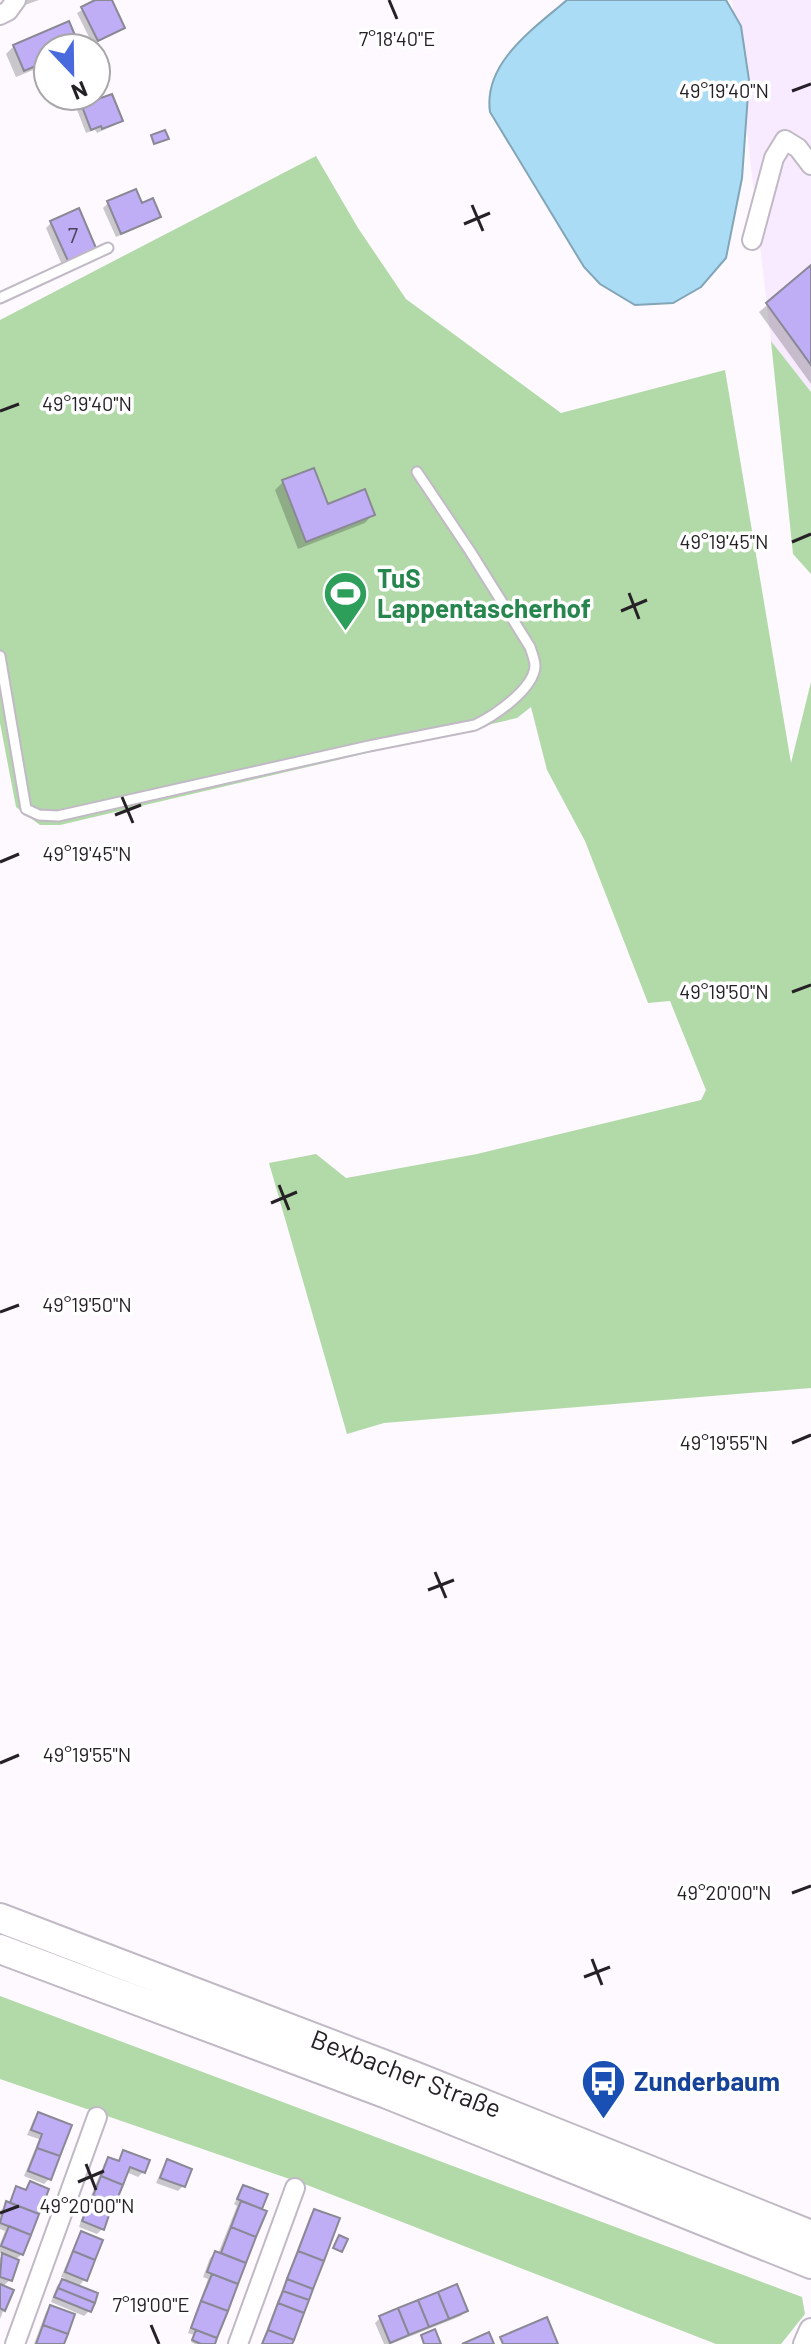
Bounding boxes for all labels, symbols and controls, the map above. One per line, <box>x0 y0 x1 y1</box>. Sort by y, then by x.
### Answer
text: 7°18'40"E <box>359 26 435 50</box>
north arrow <box>32 32 112 112</box>
text: N <box>68 77 92 106</box>
text: 49°19'40"N <box>679 78 769 102</box>
house number: 7 <box>68 221 78 247</box>
text: 49°19'40"N <box>42 391 132 415</box>
text: 49°19'45"N <box>679 529 769 553</box>
place label: TuS Lappentascherhof <box>377 562 591 623</box>
sports icon: TuS Lappentascherhof <box>322 570 370 633</box>
text: 49°19'45"N <box>42 841 132 865</box>
text: 49°19'50"N <box>679 979 769 1003</box>
text: 49°19'50"N <box>42 1292 132 1316</box>
text: 49°19'55"N <box>680 1430 768 1454</box>
text: 49°19'55"N <box>43 1742 131 1766</box>
text: 49°20'00"N <box>676 1880 772 1904</box>
street label: Bexbacher Straße <box>307 2022 506 2123</box>
bus stop icon: Zunderbaum <box>579 2058 627 2121</box>
place label: Zunderbaum <box>634 2065 780 2096</box>
text: 49°20'00"N <box>39 2193 135 2217</box>
text: 7°19'00"E <box>112 2292 190 2316</box>

